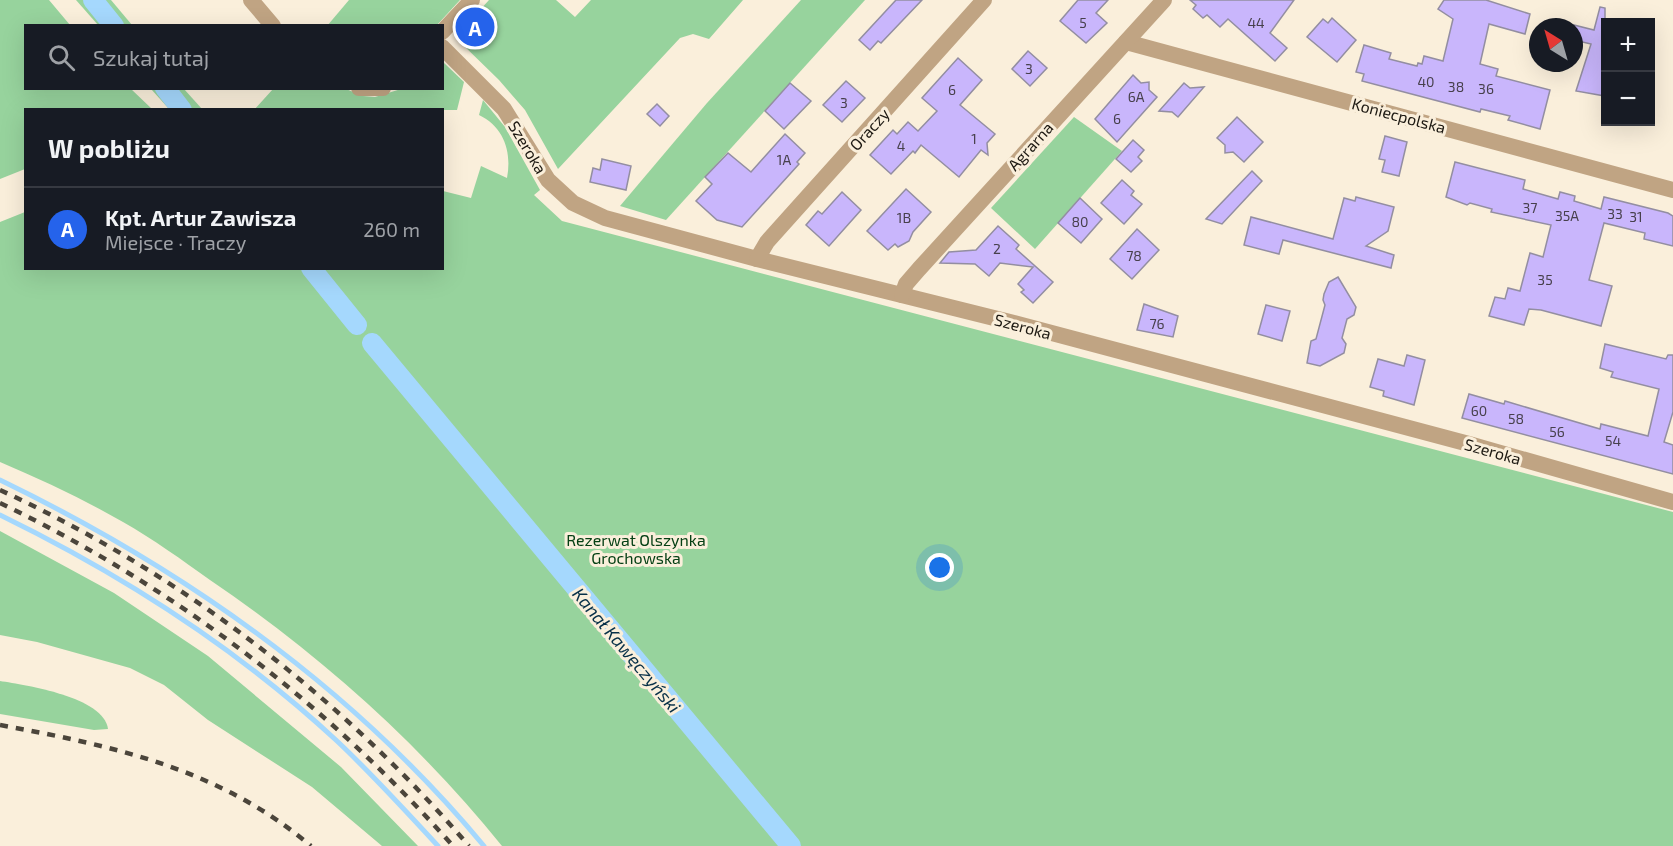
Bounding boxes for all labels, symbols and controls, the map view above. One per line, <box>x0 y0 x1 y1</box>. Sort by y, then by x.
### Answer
pin: A <box>456 4 494 50</box>
house number: 5 <box>1079 14 1087 31</box>
house number: 44 <box>1247 14 1265 31</box>
north arrow <box>1529 18 1583 72</box>
map controls <box>1601 18 1655 126</box>
button: + <box>1601 18 1655 72</box>
search box <box>24 24 444 90</box>
icon: search <box>45 41 78 74</box>
text: Szukaj tutaj <box>93 44 209 70</box>
house number: 3 <box>1025 60 1033 77</box>
button: − <box>1601 72 1655 126</box>
house number: 40 <box>1417 73 1435 90</box>
house number: 38 <box>1448 78 1464 95</box>
house number: 36 <box>1478 80 1494 97</box>
house number: 6 <box>948 81 956 98</box>
house number: 6A <box>1128 88 1145 105</box>
street label: Koniecpolska <box>1350 93 1448 137</box>
house number: 3 <box>840 94 848 111</box>
street label: Oraczy <box>845 104 893 154</box>
house number: 6 <box>1113 110 1121 127</box>
street label: Szeroka <box>505 117 551 177</box>
street label: Agrarna <box>1003 118 1057 174</box>
house number: 1 <box>971 130 977 147</box>
text: W pobliżu <box>48 132 170 163</box>
house number: 4 <box>897 137 905 154</box>
house number: 1A <box>777 151 791 168</box>
house number: 37 <box>1523 199 1537 216</box>
text: Kpt. Artur Zawisza <box>105 204 296 230</box>
house number: 33 <box>1607 205 1623 222</box>
house number: 35A <box>1555 207 1579 224</box>
house number: 31 <box>1629 208 1643 225</box>
house number: 1B <box>897 209 911 226</box>
house number: 80 <box>1072 213 1088 230</box>
text: A <box>61 217 74 241</box>
text: 260 m <box>363 217 420 241</box>
text: Miejsce · Traczy <box>105 230 246 254</box>
house number: 2 <box>993 240 1001 257</box>
house number: 78 <box>1126 247 1142 264</box>
house number: 35 <box>1537 271 1553 288</box>
street label: Szeroka <box>993 309 1053 343</box>
house number: 76 <box>1149 315 1165 332</box>
house number: 60 <box>1471 402 1487 419</box>
house number: 58 <box>1508 410 1524 427</box>
house number: 56 <box>1549 423 1565 440</box>
house number: 54 <box>1605 432 1621 449</box>
street label: Szeroka <box>1463 434 1523 468</box>
park label: Rezerwat Olszynka Grochowska <box>566 530 706 567</box>
your location <box>925 553 954 582</box>
water label: Kanał Kawęczyński <box>568 583 686 717</box>

